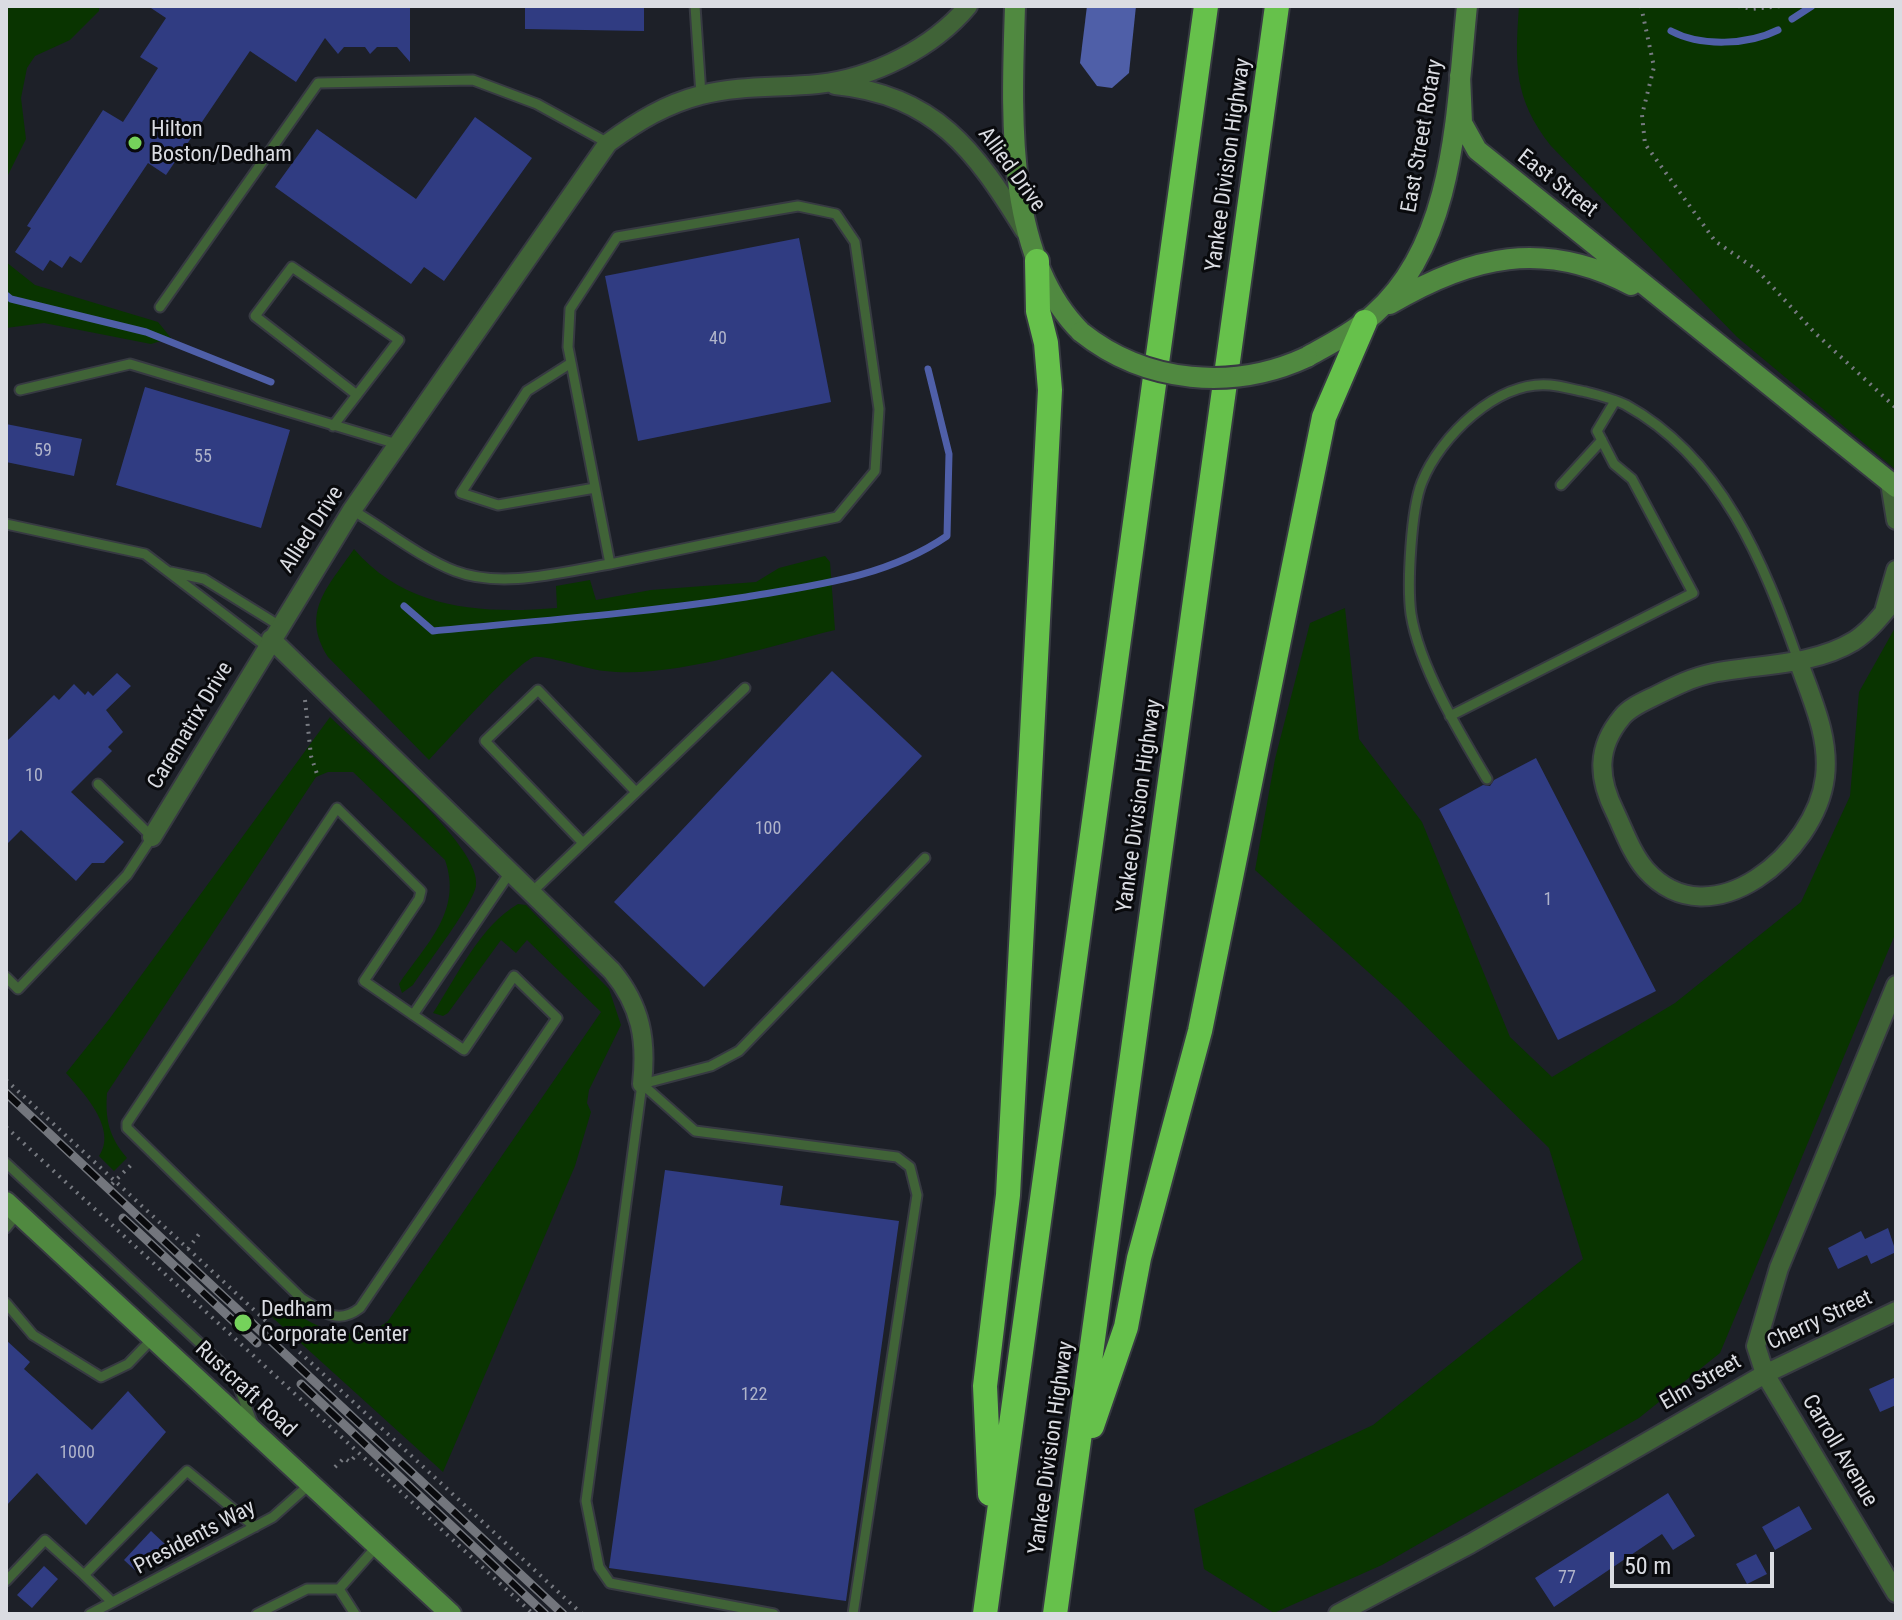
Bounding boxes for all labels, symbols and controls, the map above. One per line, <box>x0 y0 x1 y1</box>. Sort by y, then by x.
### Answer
street label: Yankee Division Highway <box>1201 57 1257 273</box>
street label: East Street Rotary <box>1396 57 1450 215</box>
place label: Hilton Boston/Dedham <box>151 117 292 168</box>
street label: Allied Drive <box>972 123 1050 217</box>
marker: Hilton Boston/Dedham <box>126 134 144 152</box>
street label: East Street <box>1512 144 1602 224</box>
house number: 40 <box>709 328 727 350</box>
house number: 59 <box>34 440 52 462</box>
house number: 55 <box>194 446 212 468</box>
street label: Allied Drive <box>274 482 350 578</box>
street label: Carematrix Drive <box>143 658 239 794</box>
street label: Yankee Division Highway <box>1112 698 1168 914</box>
house number: 10 <box>25 765 43 787</box>
house number: 100 <box>755 818 781 840</box>
house number: 1 <box>1544 889 1552 911</box>
street label: Cherry Street <box>1763 1285 1877 1357</box>
place label: Dedham Corporate Center <box>261 1297 409 1348</box>
marker: Dedham Corporate Center <box>232 1312 254 1334</box>
street label: Rustcraft Road <box>189 1337 301 1443</box>
street label: Yankee Division Highway <box>1024 1340 1080 1556</box>
street label: Elm Street <box>1656 1349 1746 1417</box>
house number: 122 <box>741 1384 767 1406</box>
street label: Carroll Avenue <box>1795 1390 1883 1512</box>
house number: 1000 <box>59 1442 95 1464</box>
street label: Presidents Way <box>130 1495 260 1581</box>
scale bar <box>1614 1536 1778 1586</box>
text: 50 m <box>1624 1552 1671 1580</box>
house number: 77 <box>1558 1567 1576 1589</box>

